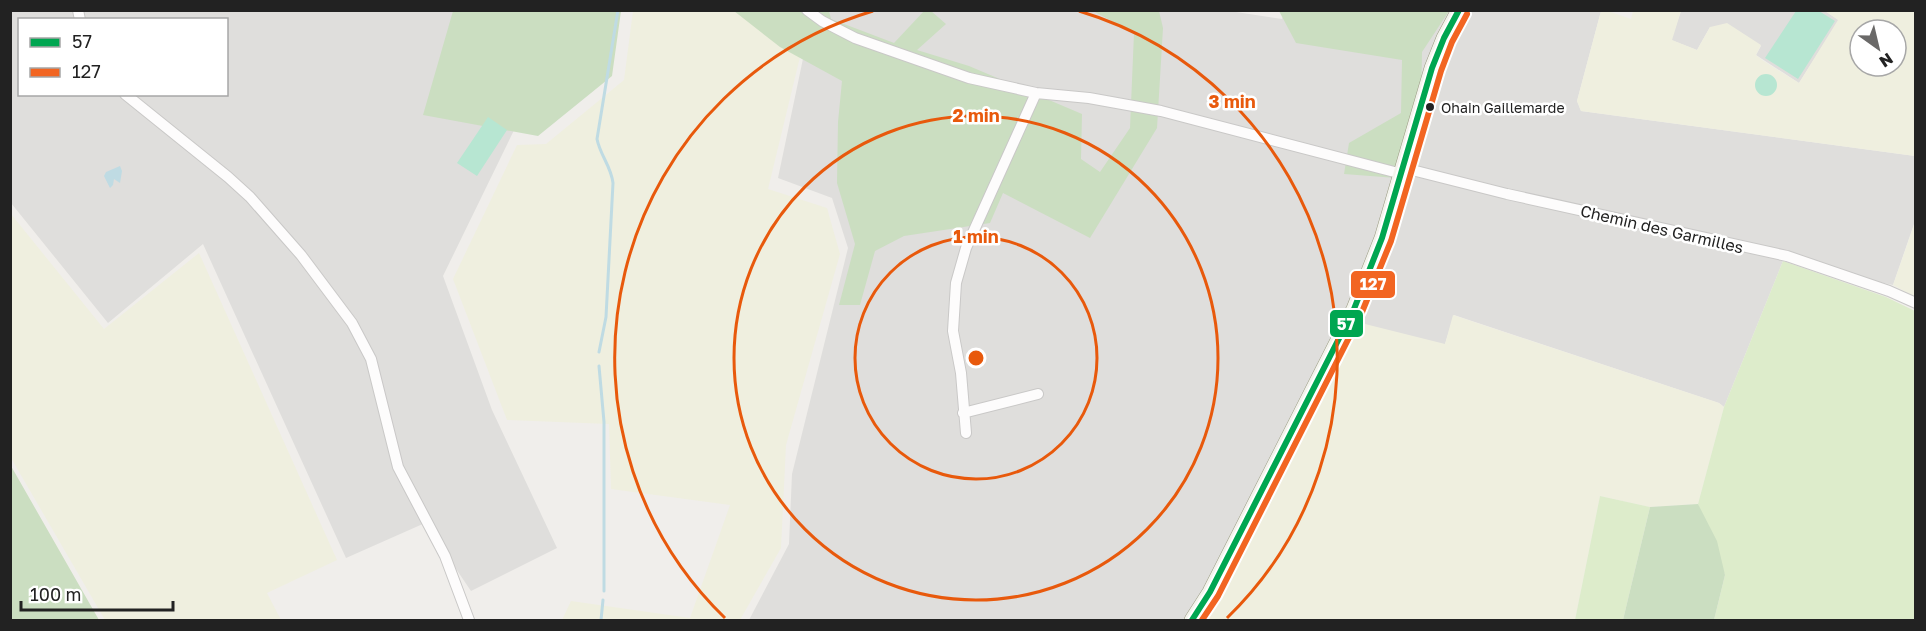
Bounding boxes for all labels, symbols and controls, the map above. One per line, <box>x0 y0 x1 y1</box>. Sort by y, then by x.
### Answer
legend <box>18 18 228 96</box>
north arrow <box>1848 18 1908 78</box>
text: 57 <box>72 30 92 52</box>
text: N <box>1876 49 1897 72</box>
text: 127 <box>72 60 101 82</box>
text: 3 min <box>1208 90 1256 112</box>
place label: Ohain Gaillemarde <box>1441 99 1565 116</box>
marker: Ohain Gaillemarde <box>1424 101 1436 113</box>
text: 2 min <box>952 104 1000 126</box>
street label: Chemin des Garmilles <box>1579 201 1745 257</box>
text: 1 min <box>953 225 999 247</box>
line badge: 127 <box>1350 270 1396 299</box>
text: 127 <box>1360 274 1387 294</box>
line badge: 57 <box>1329 309 1364 338</box>
text: 57 <box>1337 314 1356 334</box>
centre of rings <box>966 348 986 368</box>
scale bar <box>21 574 172 612</box>
text: 100 m <box>30 583 81 605</box>

